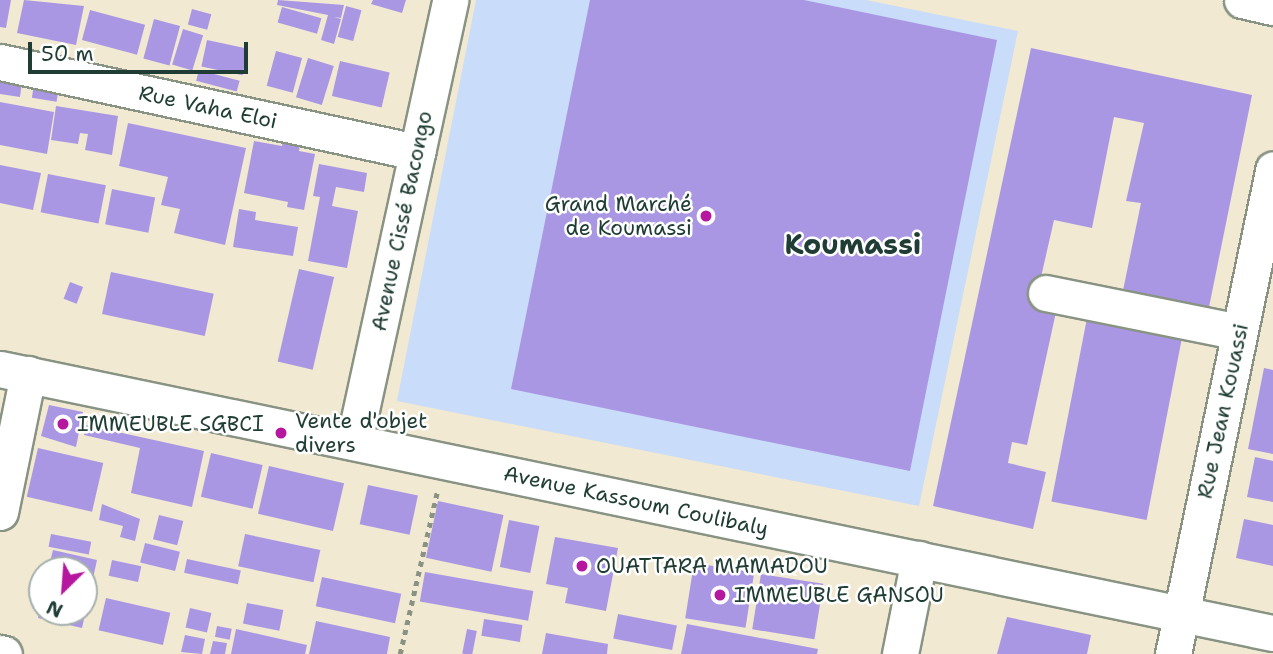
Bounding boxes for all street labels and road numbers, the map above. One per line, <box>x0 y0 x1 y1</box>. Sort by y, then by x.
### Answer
street label: Rue Vaha Eloi <box>137 80 279 134</box>
street label: Avenue Cissé Bacongo <box>366 109 438 333</box>
street label: Rue Jean Kouassi <box>1192 321 1254 501</box>
street label: Avenue Kassoum Coulibaly <box>501 461 771 541</box>

